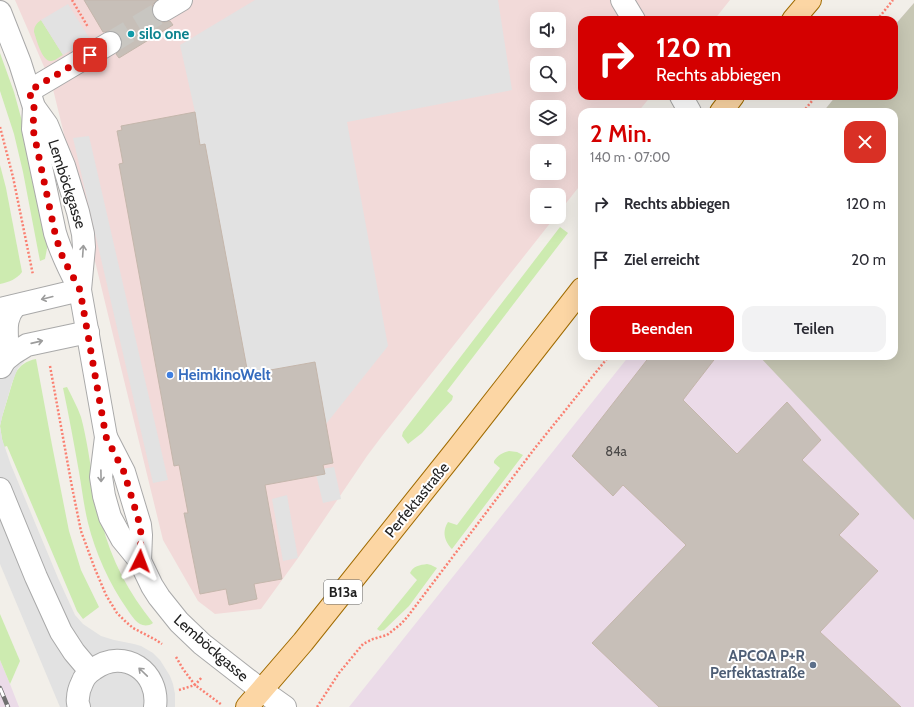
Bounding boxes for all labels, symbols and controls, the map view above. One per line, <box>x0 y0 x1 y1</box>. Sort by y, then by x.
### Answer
map controls <box>530 12 566 224</box>
button: sound <box>530 12 566 48</box>
place label: silo one <box>139 25 190 43</box>
marker: silo one <box>126 29 136 39</box>
text: 120 m <box>656 30 732 64</box>
icon: right <box>590 32 642 84</box>
pin <box>73 38 107 72</box>
icon: arrive <box>79 44 101 66</box>
button: search <box>530 56 566 92</box>
text: Rechts abbiegen <box>656 64 781 86</box>
button: layers <box>530 100 566 136</box>
text: 2 Min. <box>590 119 652 148</box>
button: close <box>844 121 886 163</box>
street label: Lemböckgasse <box>44 137 90 231</box>
button: + <box>530 144 566 180</box>
text: 140 m · 07:00 <box>590 149 670 165</box>
button: − <box>530 188 566 224</box>
icon: right <box>590 193 612 215</box>
text: Rechts abbiegen <box>624 195 730 213</box>
text: 120 m <box>846 195 886 213</box>
one-way arrow <box>79 245 87 258</box>
icon: arrive <box>590 249 612 271</box>
text: Ziel erreicht <box>624 251 700 269</box>
text: 20 m <box>851 251 886 269</box>
one-way arrow <box>41 295 54 302</box>
button: Beenden <box>590 306 734 352</box>
button: Teilen <box>742 306 886 352</box>
one-way arrow <box>30 338 43 346</box>
place label: HeimkinoWelt <box>178 366 271 384</box>
marker: HeimkinoWelt <box>165 370 175 380</box>
house number: 84a <box>605 443 628 459</box>
street label: Perfektastraße <box>381 458 453 541</box>
one-way arrow <box>98 469 105 482</box>
position arrow <box>119 540 161 582</box>
road number: B13a <box>324 580 362 604</box>
street label: Lemböckgasse <box>170 611 252 685</box>
place label: APCOA P+R Perfektastraße <box>710 647 806 682</box>
marker: APCOA P+R Perfektastraße <box>808 660 818 670</box>
one-way arrow <box>138 667 148 677</box>

